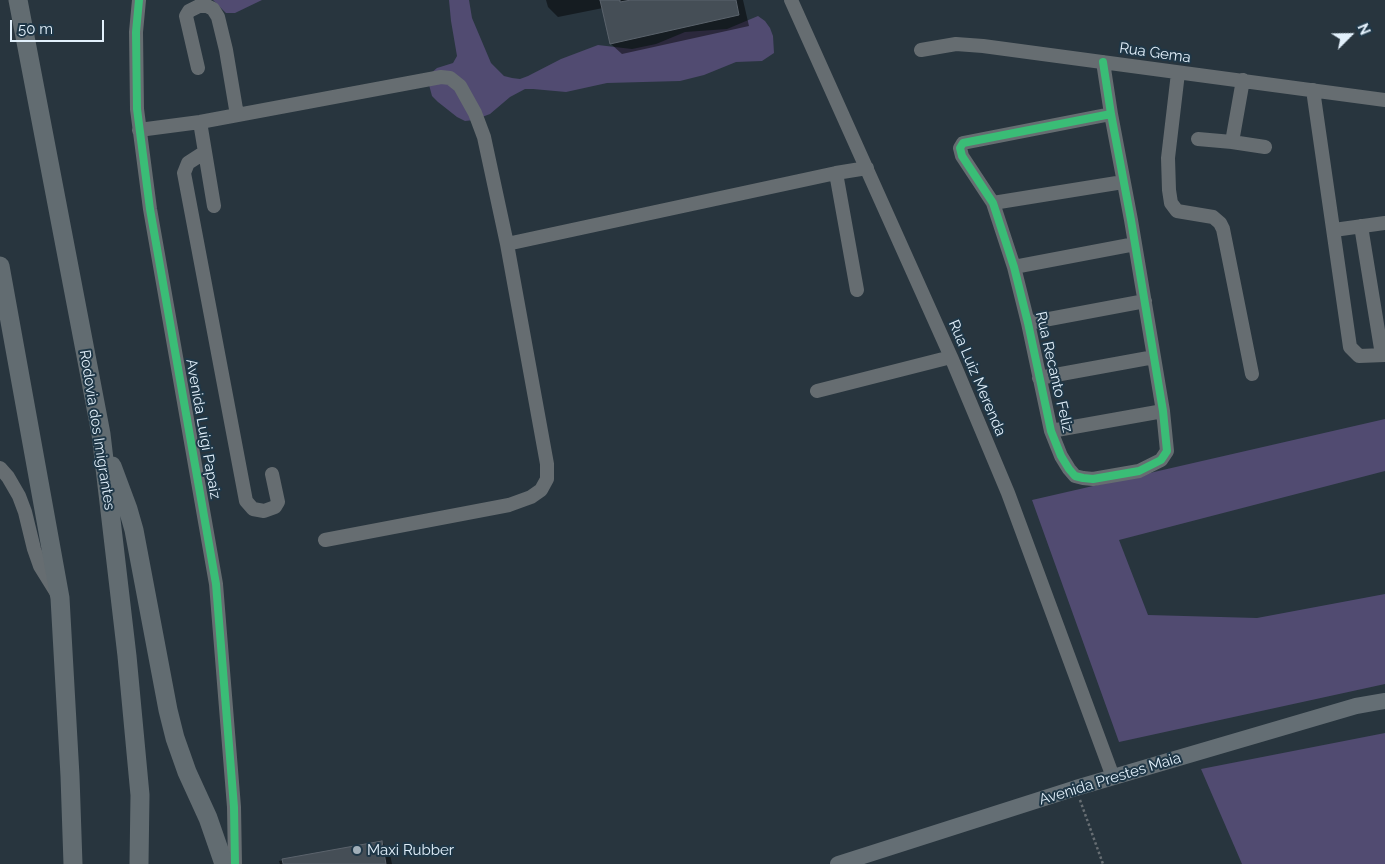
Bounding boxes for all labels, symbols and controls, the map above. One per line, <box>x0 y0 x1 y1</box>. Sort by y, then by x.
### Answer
scale bar <box>12 10 106 42</box>
north arrow <box>1325 10 1375 60</box>
text: 50 m <box>18 20 53 38</box>
text: N <box>1354 21 1373 37</box>
street label: Rua Gema <box>1118 39 1192 67</box>
street label: Rua Recanto Feliz <box>1031 310 1077 434</box>
street label: Rua Luiz Merenda <box>944 317 1010 439</box>
street label: Rodovia dos Imigrantes <box>75 349 119 511</box>
street label: Avenida Luigi Papaiz <box>182 357 224 501</box>
street label: Avenida Prestes Maia <box>1037 749 1183 809</box>
place label: Maxi Rubber <box>367 841 454 859</box>
marker: Maxi Rubber <box>351 844 363 856</box>

